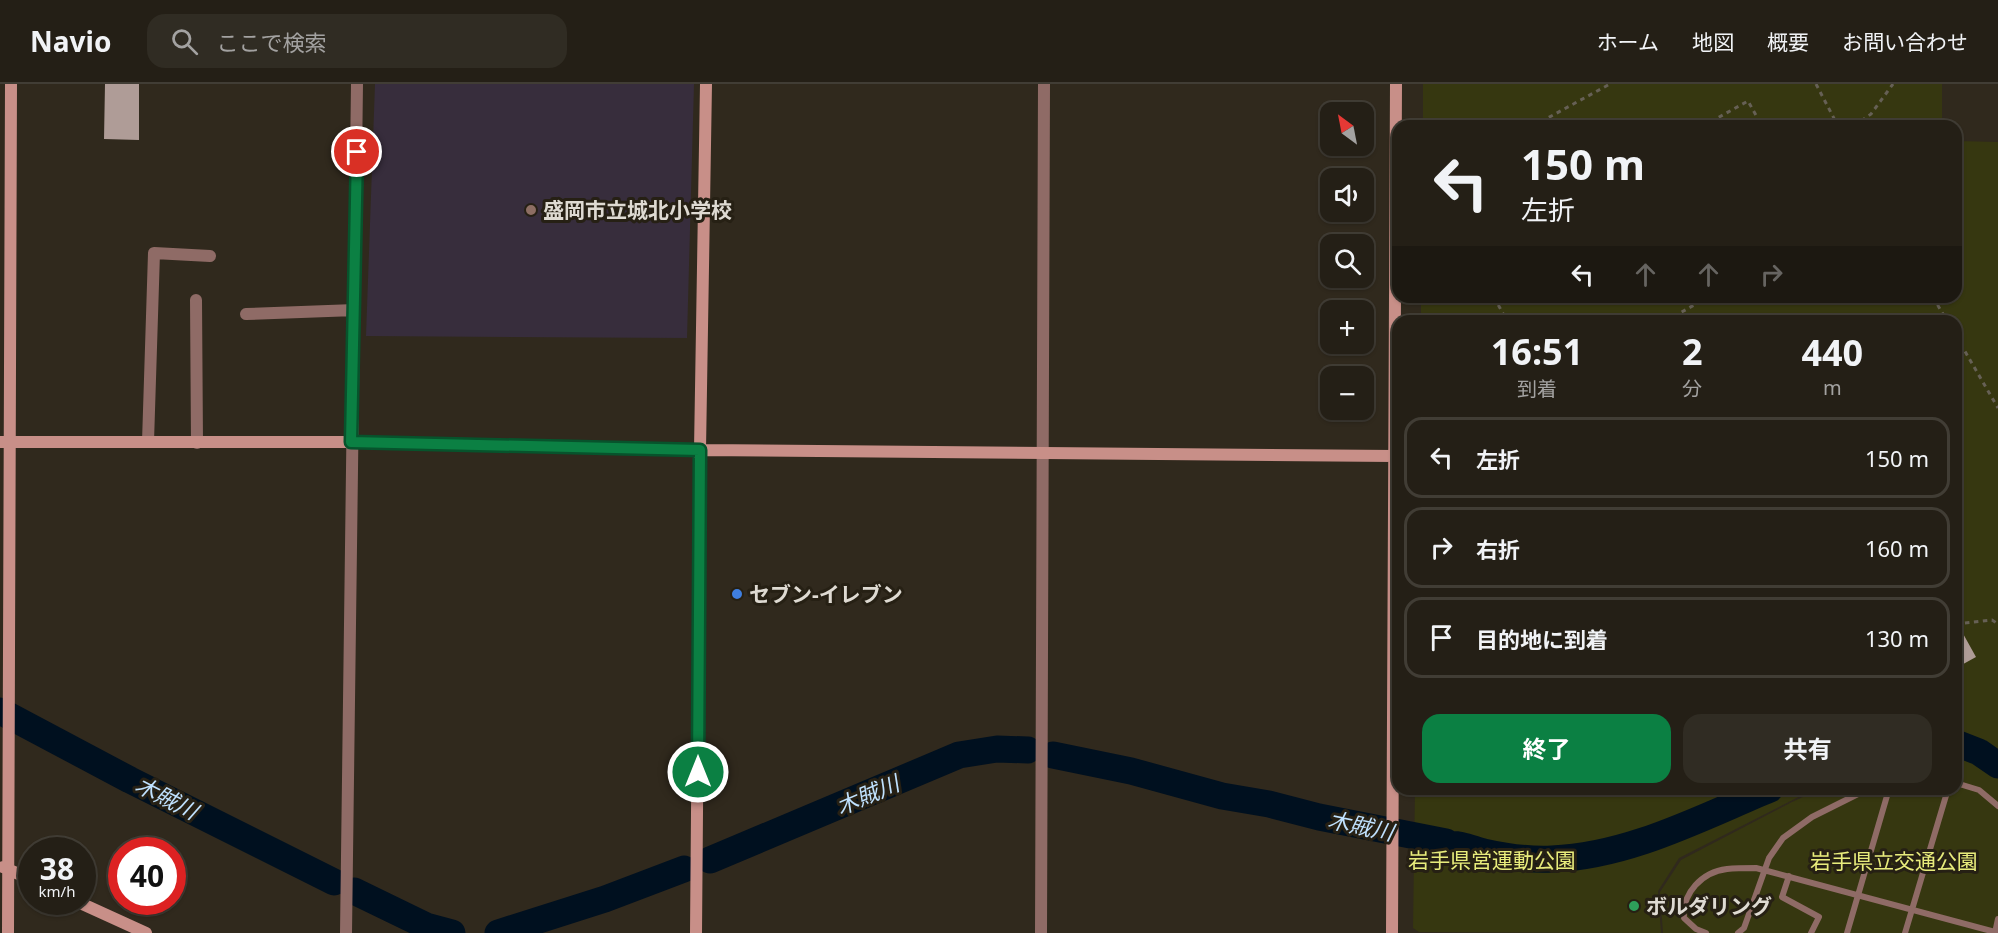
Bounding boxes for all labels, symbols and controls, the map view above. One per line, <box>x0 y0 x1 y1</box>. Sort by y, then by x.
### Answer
search box <box>147 14 567 68</box>
text: Navio <box>30 22 111 60</box>
icon: search <box>168 25 201 58</box>
text: ここで検索 <box>216 27 326 57</box>
text: ホーム <box>1597 28 1659 56</box>
text: 地図 <box>1692 28 1734 56</box>
text: 概要 <box>1767 28 1809 56</box>
text: お問い合わせ <box>1842 28 1968 56</box>
north arrow <box>1320 102 1374 156</box>
map controls <box>1320 102 1374 420</box>
pin <box>331 126 382 177</box>
icon: arrive <box>340 135 373 168</box>
text: 150 m <box>1521 135 1645 192</box>
icon: left <box>1422 144 1500 222</box>
button: sound <box>1320 168 1374 222</box>
text: 左折 <box>1521 191 1575 228</box>
place label: 盛岡市立城北小学校 <box>543 196 732 224</box>
marker: 盛岡市立城北小学校 <box>524 203 538 217</box>
button: search <box>1320 234 1374 288</box>
icon: left <box>1566 258 1599 291</box>
icon: ahead <box>1629 258 1662 291</box>
icon: ahead <box>1692 258 1725 291</box>
icon: right <box>1755 258 1788 291</box>
button: + <box>1320 300 1374 354</box>
text: 16:51 <box>1491 327 1583 376</box>
text: 2 <box>1682 327 1703 376</box>
text: 440 <box>1801 328 1863 377</box>
button: − <box>1320 366 1374 420</box>
text: m <box>1823 374 1842 401</box>
text: 到着 <box>1517 375 1557 402</box>
text: 分 <box>1682 375 1702 402</box>
icon: left <box>1425 441 1458 474</box>
text: 150 m <box>1865 443 1929 473</box>
text: 左折 <box>1476 444 1520 474</box>
icon: right <box>1425 531 1458 564</box>
text: 160 m <box>1865 533 1929 563</box>
text: 右折 <box>1476 534 1520 564</box>
place label: セブン-イレブン <box>749 580 903 608</box>
marker: セブン-イレブン <box>730 587 744 601</box>
icon: arrive <box>1425 621 1458 654</box>
text: 130 m <box>1865 623 1929 653</box>
text: 目的地に到着 <box>1476 624 1608 654</box>
button: 終了 <box>1422 714 1671 783</box>
button: 共有 <box>1683 714 1932 783</box>
position arrow <box>666 740 730 804</box>
water label: 木賊川 <box>831 767 905 821</box>
water label: 木賊川 <box>131 769 205 826</box>
water label: 木賊川 <box>1326 803 1398 847</box>
speed limit sign: 40 <box>108 837 186 915</box>
park label: 岩手県営運動公園 <box>1408 846 1576 874</box>
park label: 岩手県立交通公園 <box>1810 847 1978 875</box>
text: 38 <box>40 848 74 889</box>
text: km/h <box>39 881 75 901</box>
place label: ボルダリング <box>1646 892 1772 920</box>
marker: ボルダリング <box>1627 899 1641 913</box>

